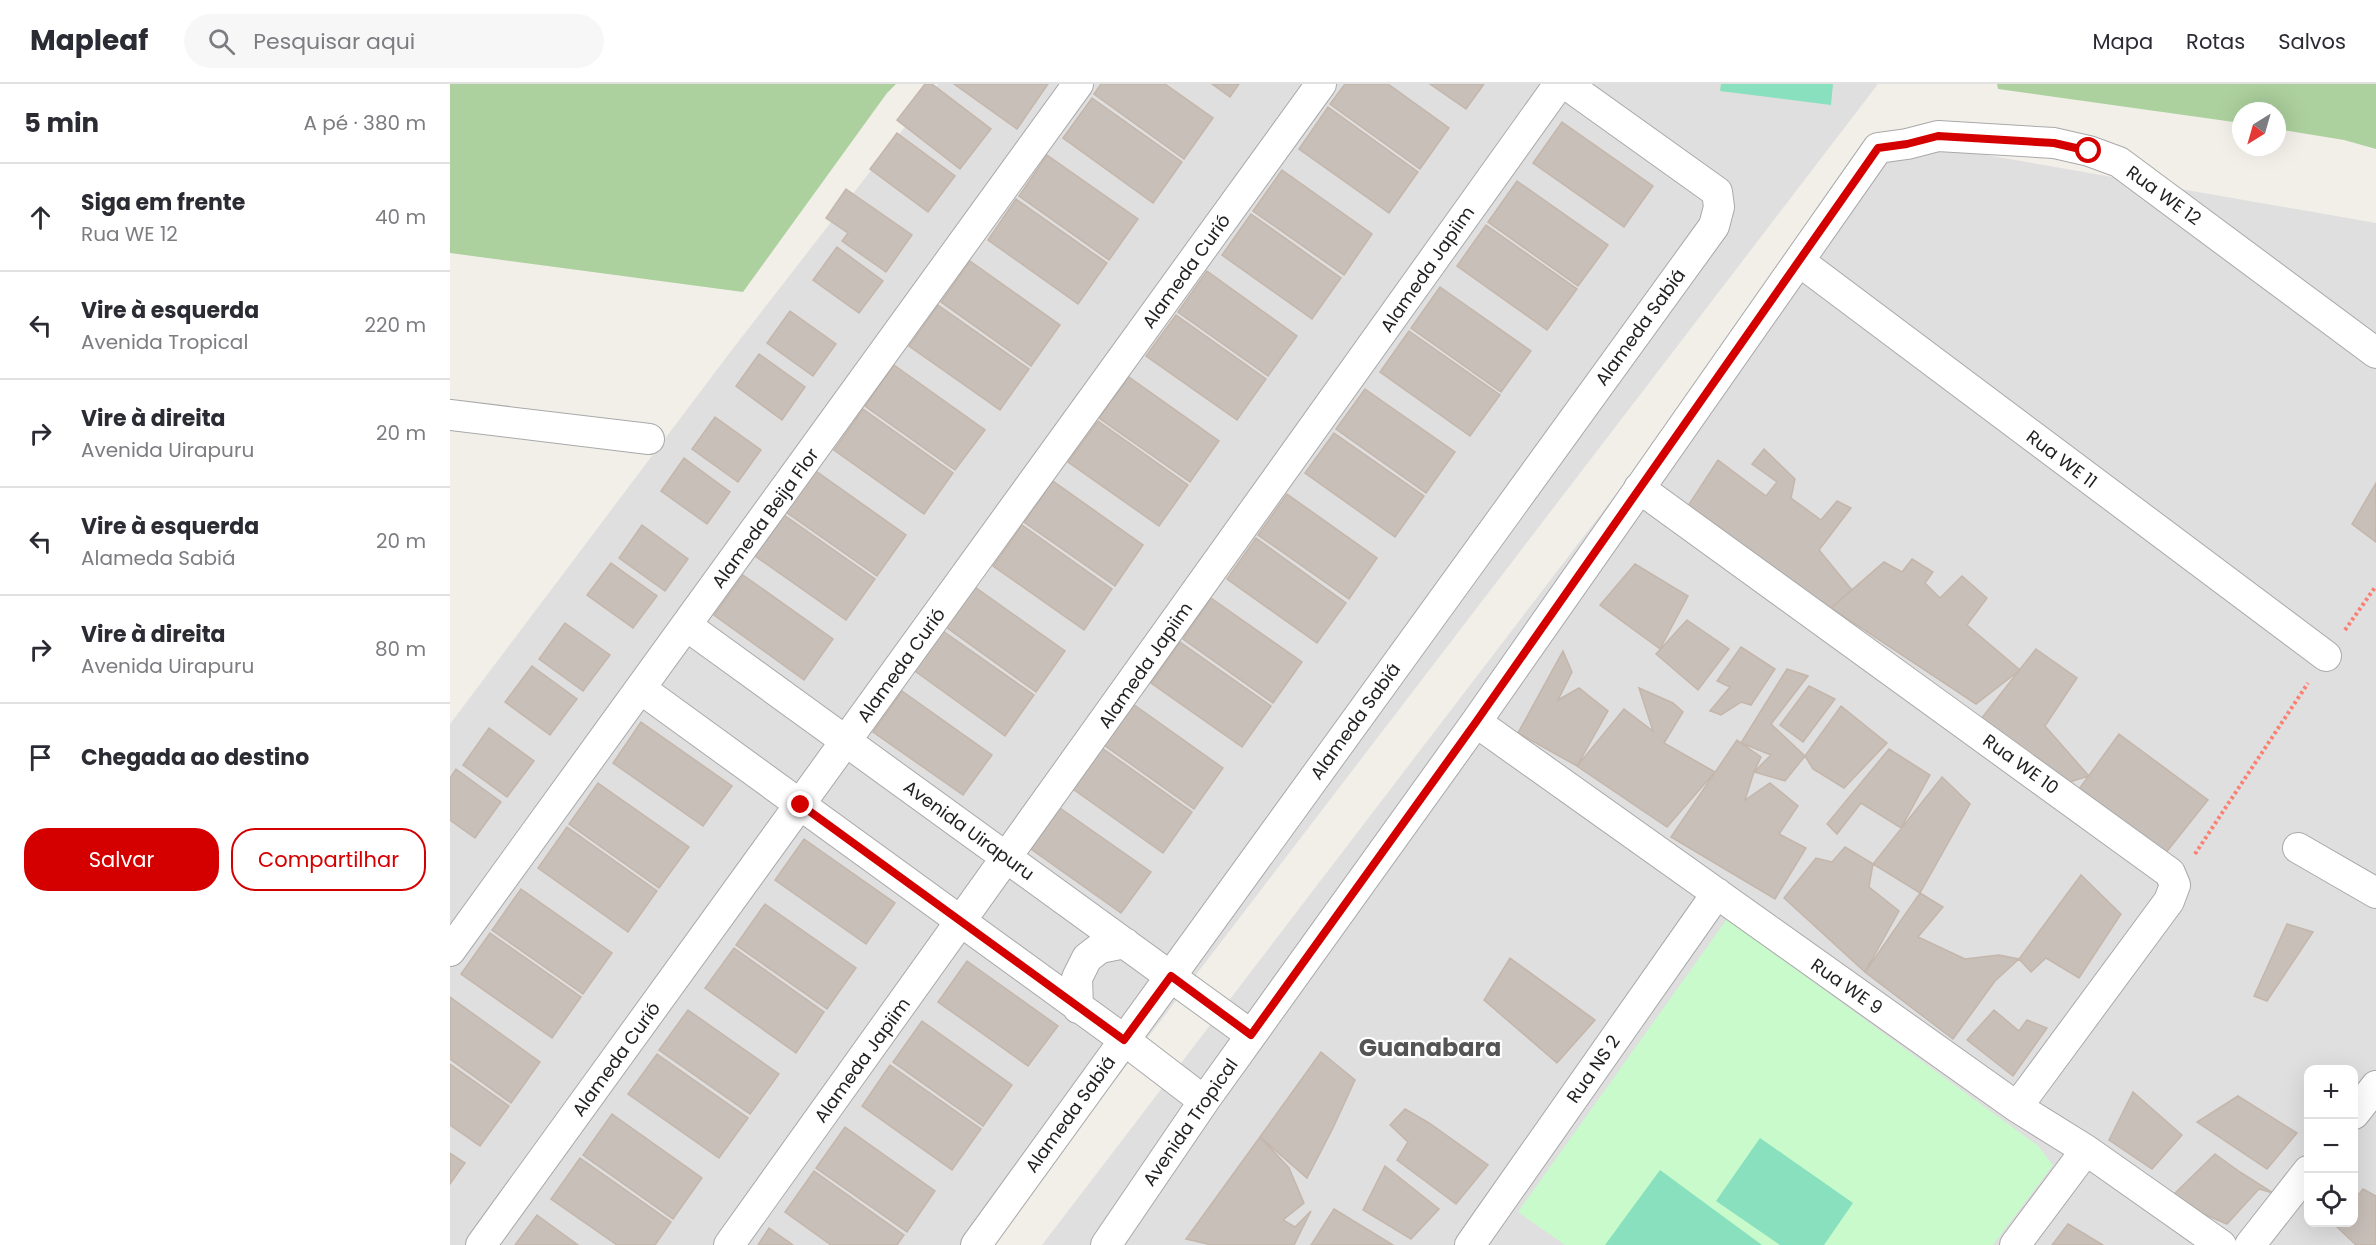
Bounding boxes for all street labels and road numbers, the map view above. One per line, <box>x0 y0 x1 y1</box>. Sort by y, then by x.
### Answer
street label: Rua WE 12 <box>2121 159 2207 231</box>
street label: Alameda Japiim <box>1374 201 1480 337</box>
street label: Alameda Curió <box>1136 209 1236 333</box>
street label: Alameda Sabiá <box>1589 263 1691 391</box>
street label: Rua WE 11 <box>2022 424 2102 494</box>
street label: Alameda Beija Flor <box>706 443 824 593</box>
street label: Alameda Japiim <box>1092 597 1198 733</box>
street label: Alameda Curió <box>851 603 951 727</box>
street label: Alameda Sabiá <box>1304 657 1406 785</box>
street label: Rua WE 10 <box>1978 728 2064 800</box>
street label: Avenida Uirapuru <box>899 774 1039 886</box>
street label: Rua WE 9 <box>1806 952 1888 1020</box>
street label: Alameda Japiim <box>808 992 916 1128</box>
street label: Alameda Curió <box>566 997 666 1121</box>
street label: Rua NS 2 <box>1560 1030 1626 1108</box>
street label: Alameda Sabiá <box>1019 1050 1121 1178</box>
street label: Avenida Tropical <box>1137 1053 1243 1191</box>

